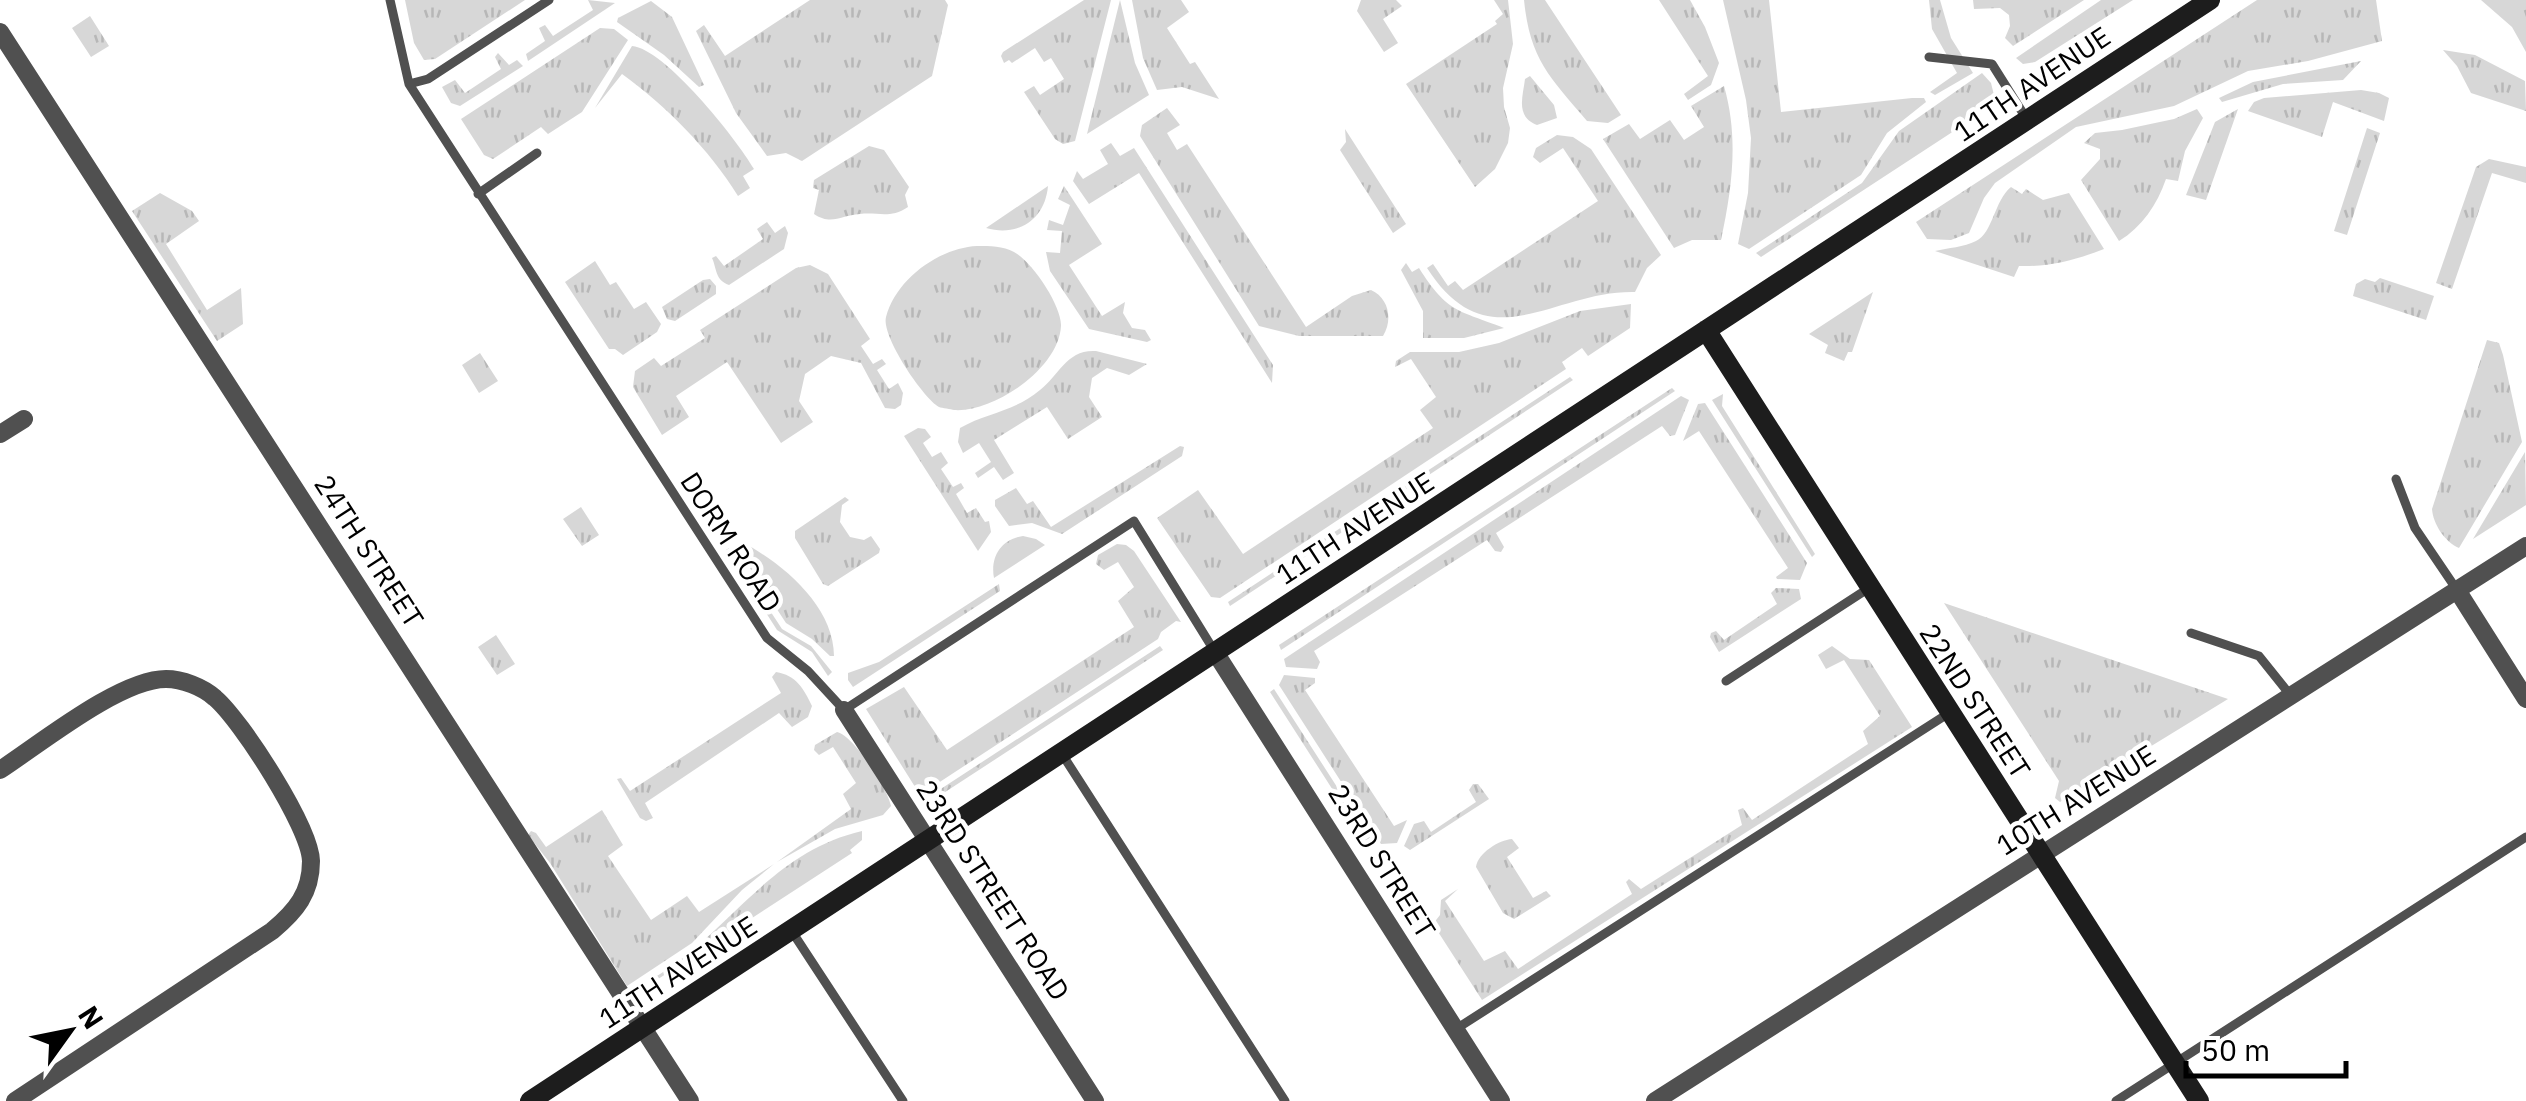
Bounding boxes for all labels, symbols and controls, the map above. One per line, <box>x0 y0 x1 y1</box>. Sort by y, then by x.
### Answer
street label: 11TH AVENUE <box>1946 18 2117 150</box>
street label: 11TH AVENUE <box>1269 463 1441 592</box>
street label: DORM ROAD <box>672 465 790 619</box>
street label: 24TH STREET <box>306 467 432 634</box>
street label: 22ND STREET <box>1912 616 2039 785</box>
street label: 10TH AVENUE <box>1989 736 2162 863</box>
street label: 23RD STREET ROAD <box>908 772 1079 1007</box>
street label: 23RD STREET <box>1320 777 1445 945</box>
street label: 11TH AVENUE <box>592 907 764 1036</box>
north arrow <box>20 981 120 1081</box>
text: N <box>70 999 112 1036</box>
scale bar <box>2186 1016 2346 1078</box>
text: 50 m <box>2201 1030 2270 1069</box>

